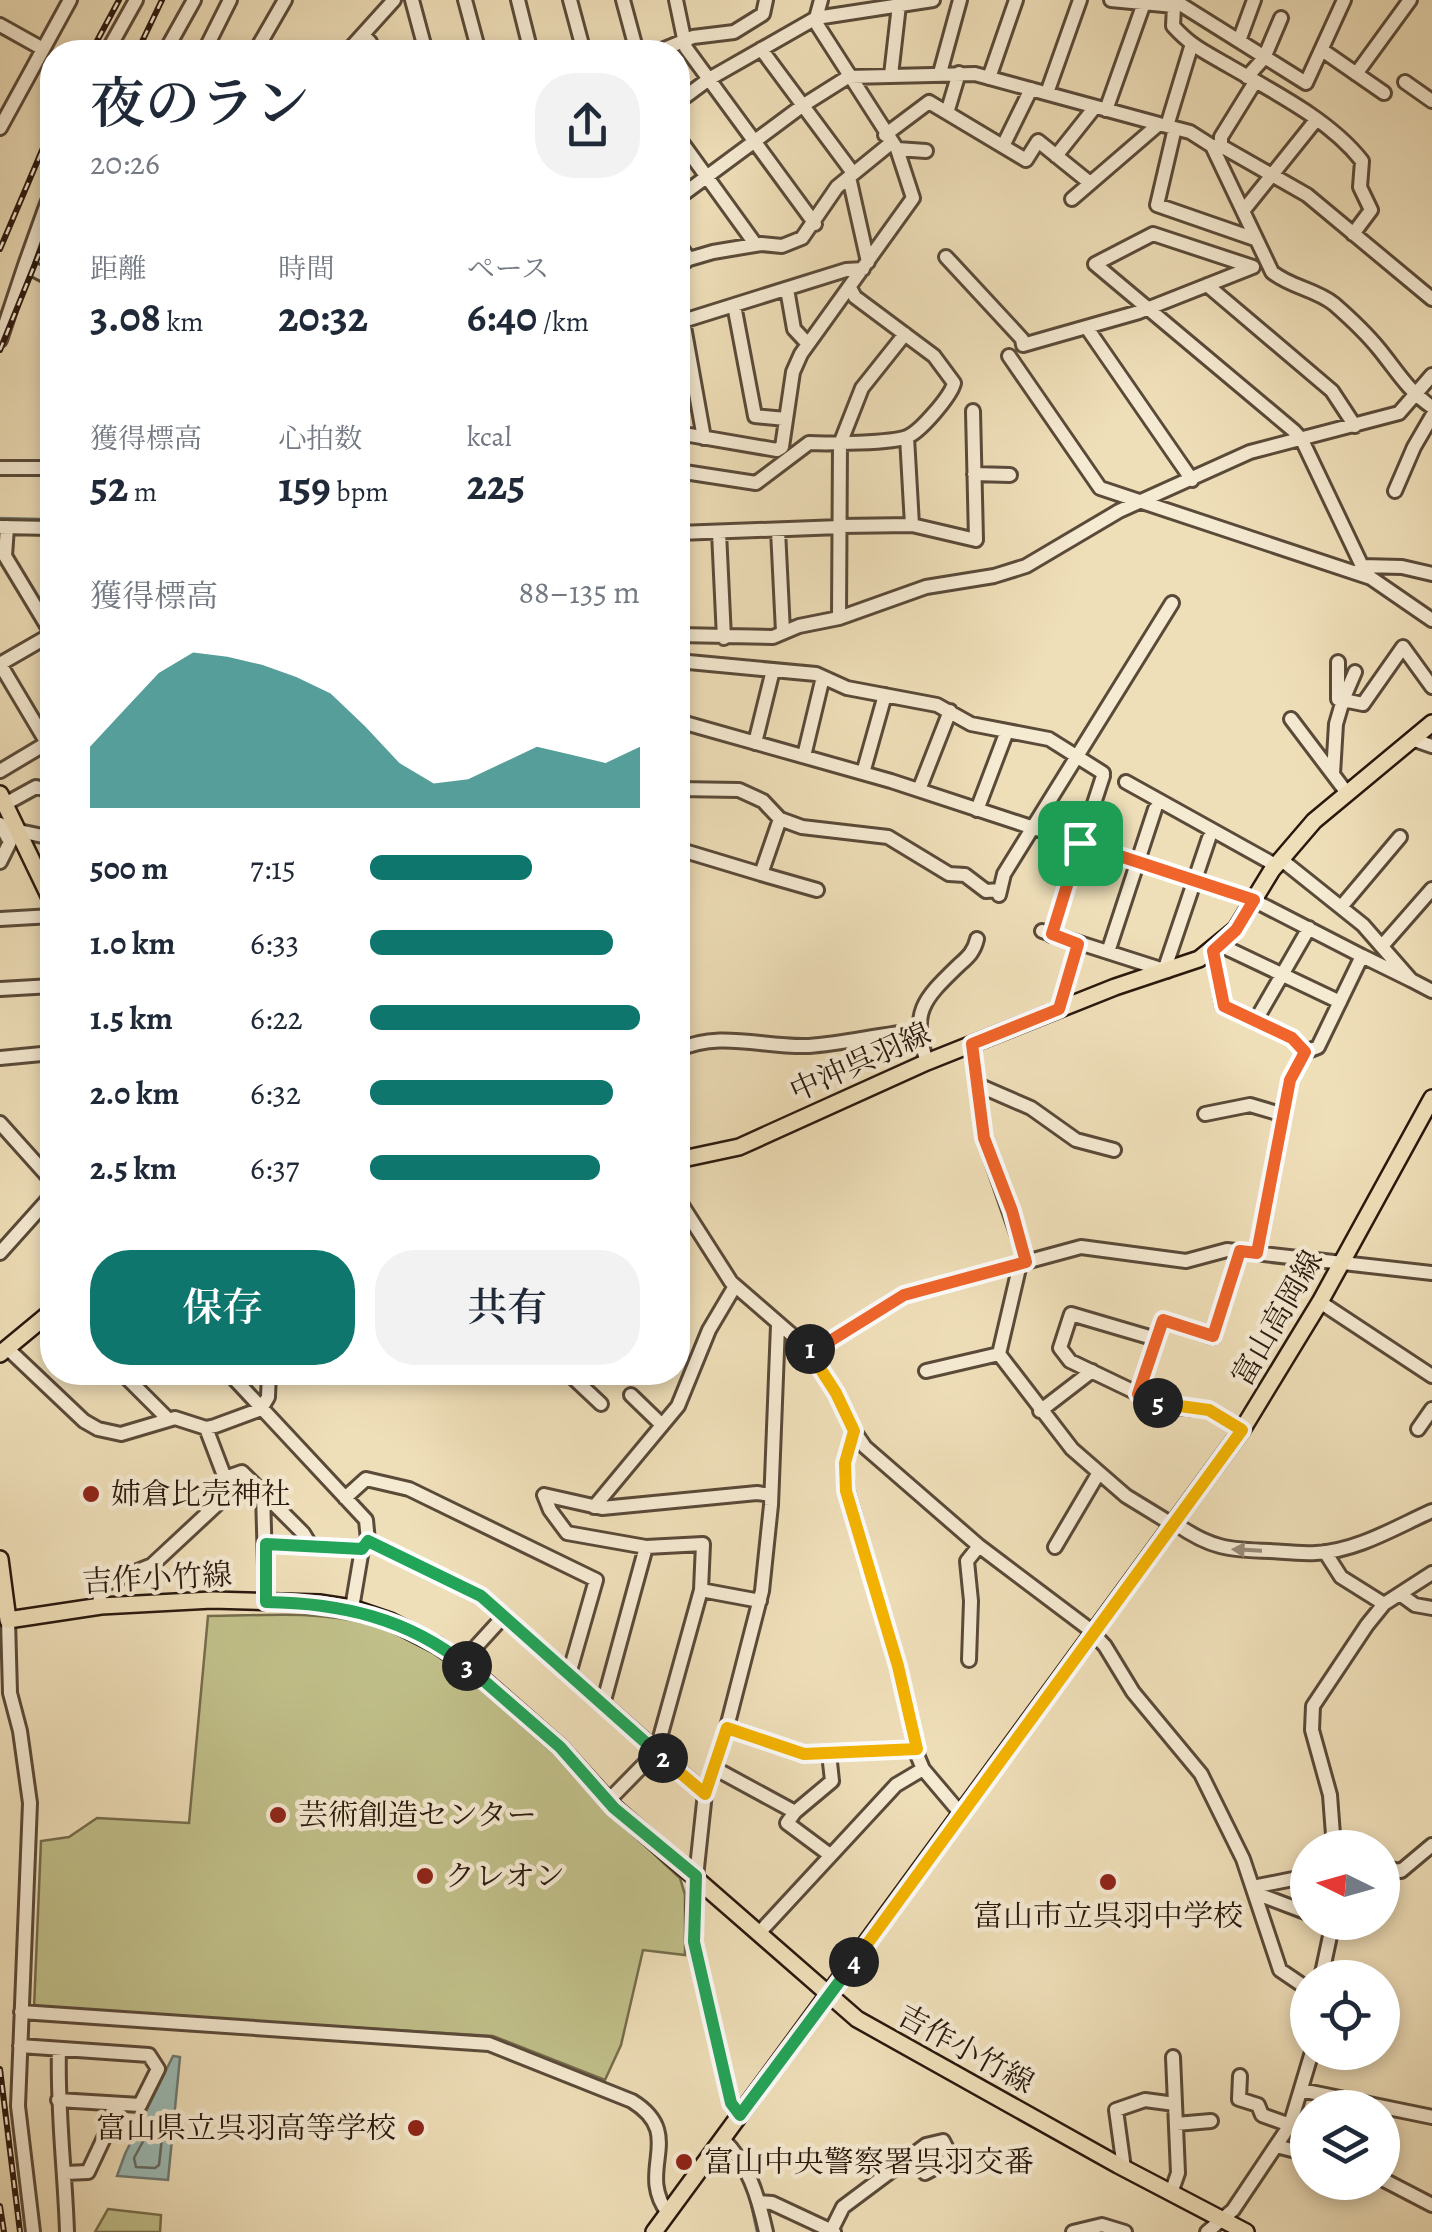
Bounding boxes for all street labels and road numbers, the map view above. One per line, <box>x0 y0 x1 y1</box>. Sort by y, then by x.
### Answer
street label: 中沖呉羽線 <box>783 1013 937 1111</box>
street label: 富山高岡線 <box>1222 1243 1332 1393</box>
street label: 吉作小竹線 <box>81 1554 233 1602</box>
street label: 吉作小竹線 <box>891 1995 1041 2103</box>

